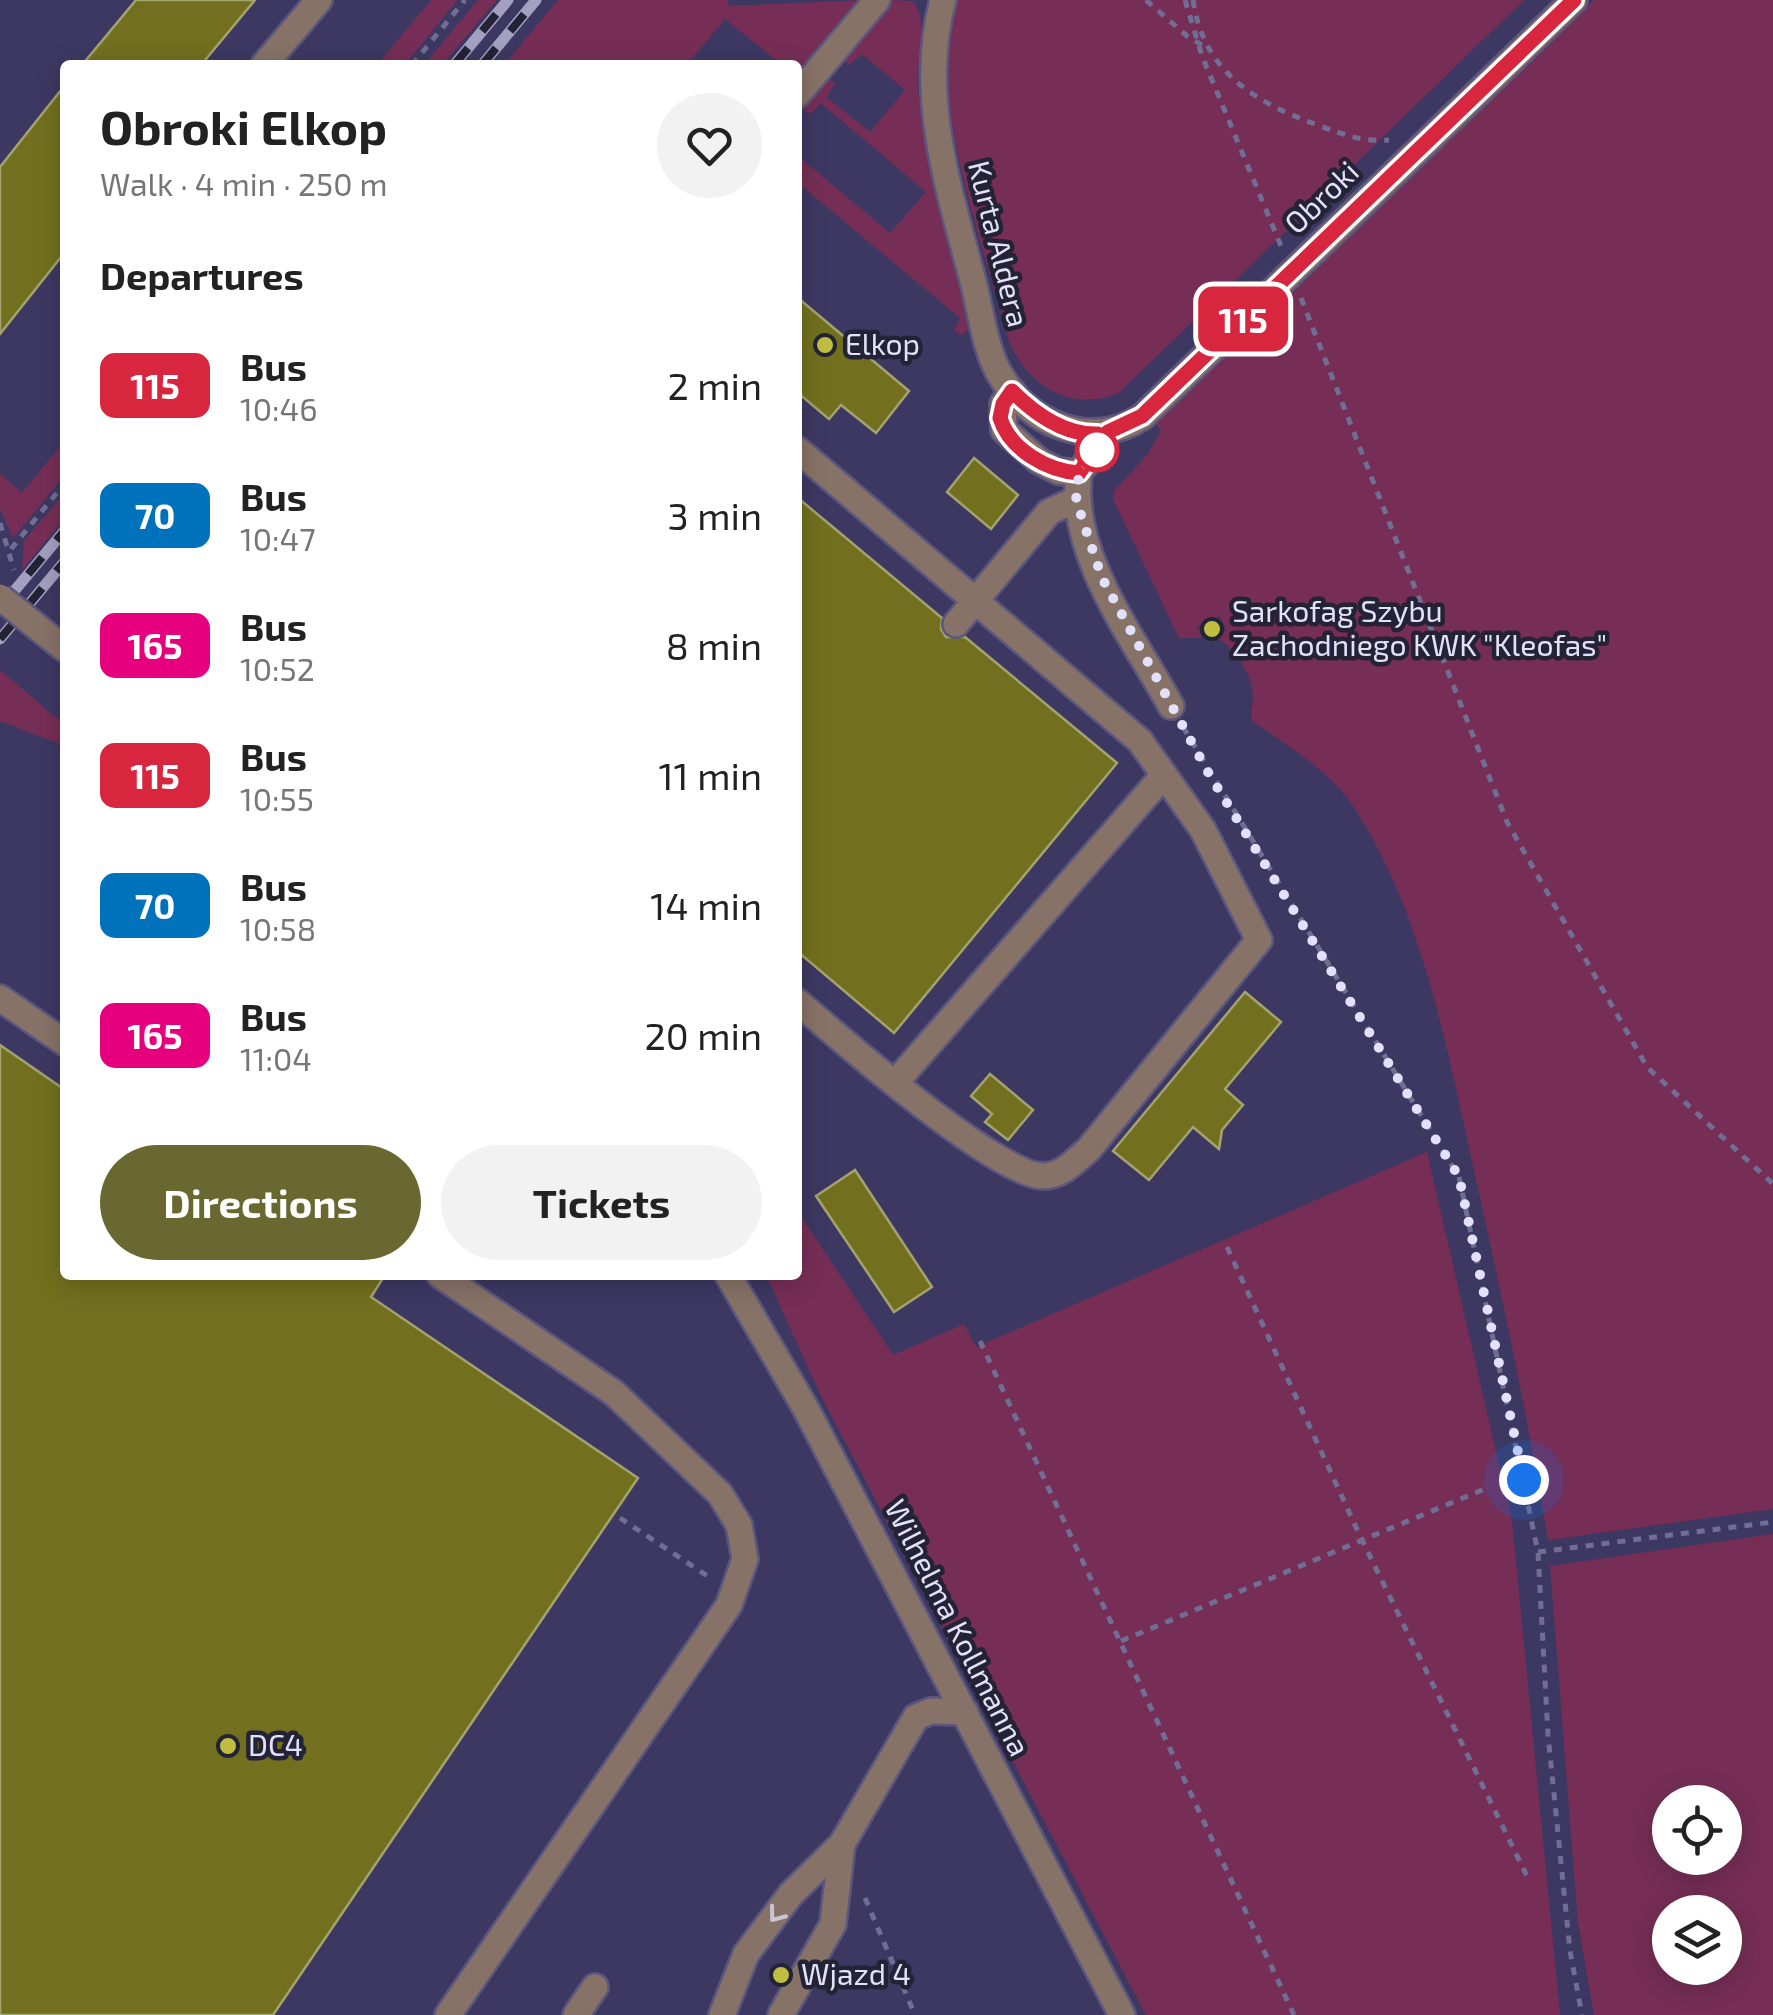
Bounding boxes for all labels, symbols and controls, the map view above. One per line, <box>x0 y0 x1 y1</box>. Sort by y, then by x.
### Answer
button: heart <box>657 93 762 198</box>
text: Obroki Elkop <box>100 97 387 155</box>
street label: Obroki <box>1276 153 1365 240</box>
street label: Kurta Aldera <box>962 157 1038 330</box>
text: Walk · 4 min · 250 m <box>100 164 388 202</box>
text: Departures <box>100 252 304 298</box>
line badge: 115 <box>1186 286 1300 352</box>
text: 115 <box>1218 298 1268 340</box>
place label: Elkop <box>845 325 920 361</box>
marker: Elkop <box>814 334 836 356</box>
text: Bus <box>240 343 307 389</box>
text: 2 min <box>667 362 762 408</box>
text: 115 <box>130 364 180 406</box>
text: 10:46 <box>240 389 318 427</box>
unlabelled marker <box>1076 429 1118 471</box>
text: Bus <box>240 473 307 519</box>
text: 3 min <box>668 492 762 538</box>
text: 70 <box>135 494 175 536</box>
text: 10:47 <box>240 519 316 557</box>
place label: Sarkofag Szybu Zachodniego KWK "Kleofas" <box>1232 592 1607 662</box>
text: Bus <box>240 603 307 649</box>
marker: Sarkofag Szybu Zachodniego KWK "Kleofas" <box>1201 618 1223 640</box>
text: 8 min <box>666 622 762 668</box>
text: 165 <box>127 624 183 666</box>
text: 10:52 <box>240 649 315 687</box>
text: Bus <box>240 733 307 779</box>
text: 11 min <box>658 752 762 798</box>
text: 115 <box>130 754 180 796</box>
text: 10:55 <box>240 779 314 817</box>
text: Bus <box>240 863 307 909</box>
text: 14 min <box>650 882 762 928</box>
text: 70 <box>135 884 175 926</box>
text: 10:58 <box>240 909 316 947</box>
text: Bus <box>240 993 307 1039</box>
text: 20 min <box>644 1012 762 1058</box>
text: 165 <box>127 1014 183 1056</box>
text: 11:04 <box>240 1039 312 1077</box>
button: Directions <box>100 1145 421 1260</box>
button: Tickets <box>441 1145 762 1260</box>
your location <box>1499 1455 1549 1505</box>
street label: Wilhelma Kollmanna <box>879 1493 1039 1761</box>
place label: DC4 <box>248 1726 303 1762</box>
marker: DC4 <box>217 1735 239 1757</box>
map controls <box>1652 1785 1742 1985</box>
button: locate <box>1652 1785 1742 1875</box>
button: layers <box>1652 1895 1742 1985</box>
one-way arrow <box>770 1904 787 1922</box>
place label: Wjazd 4 <box>801 1955 911 1991</box>
marker: Wjazd 4 <box>770 1964 792 1986</box>

